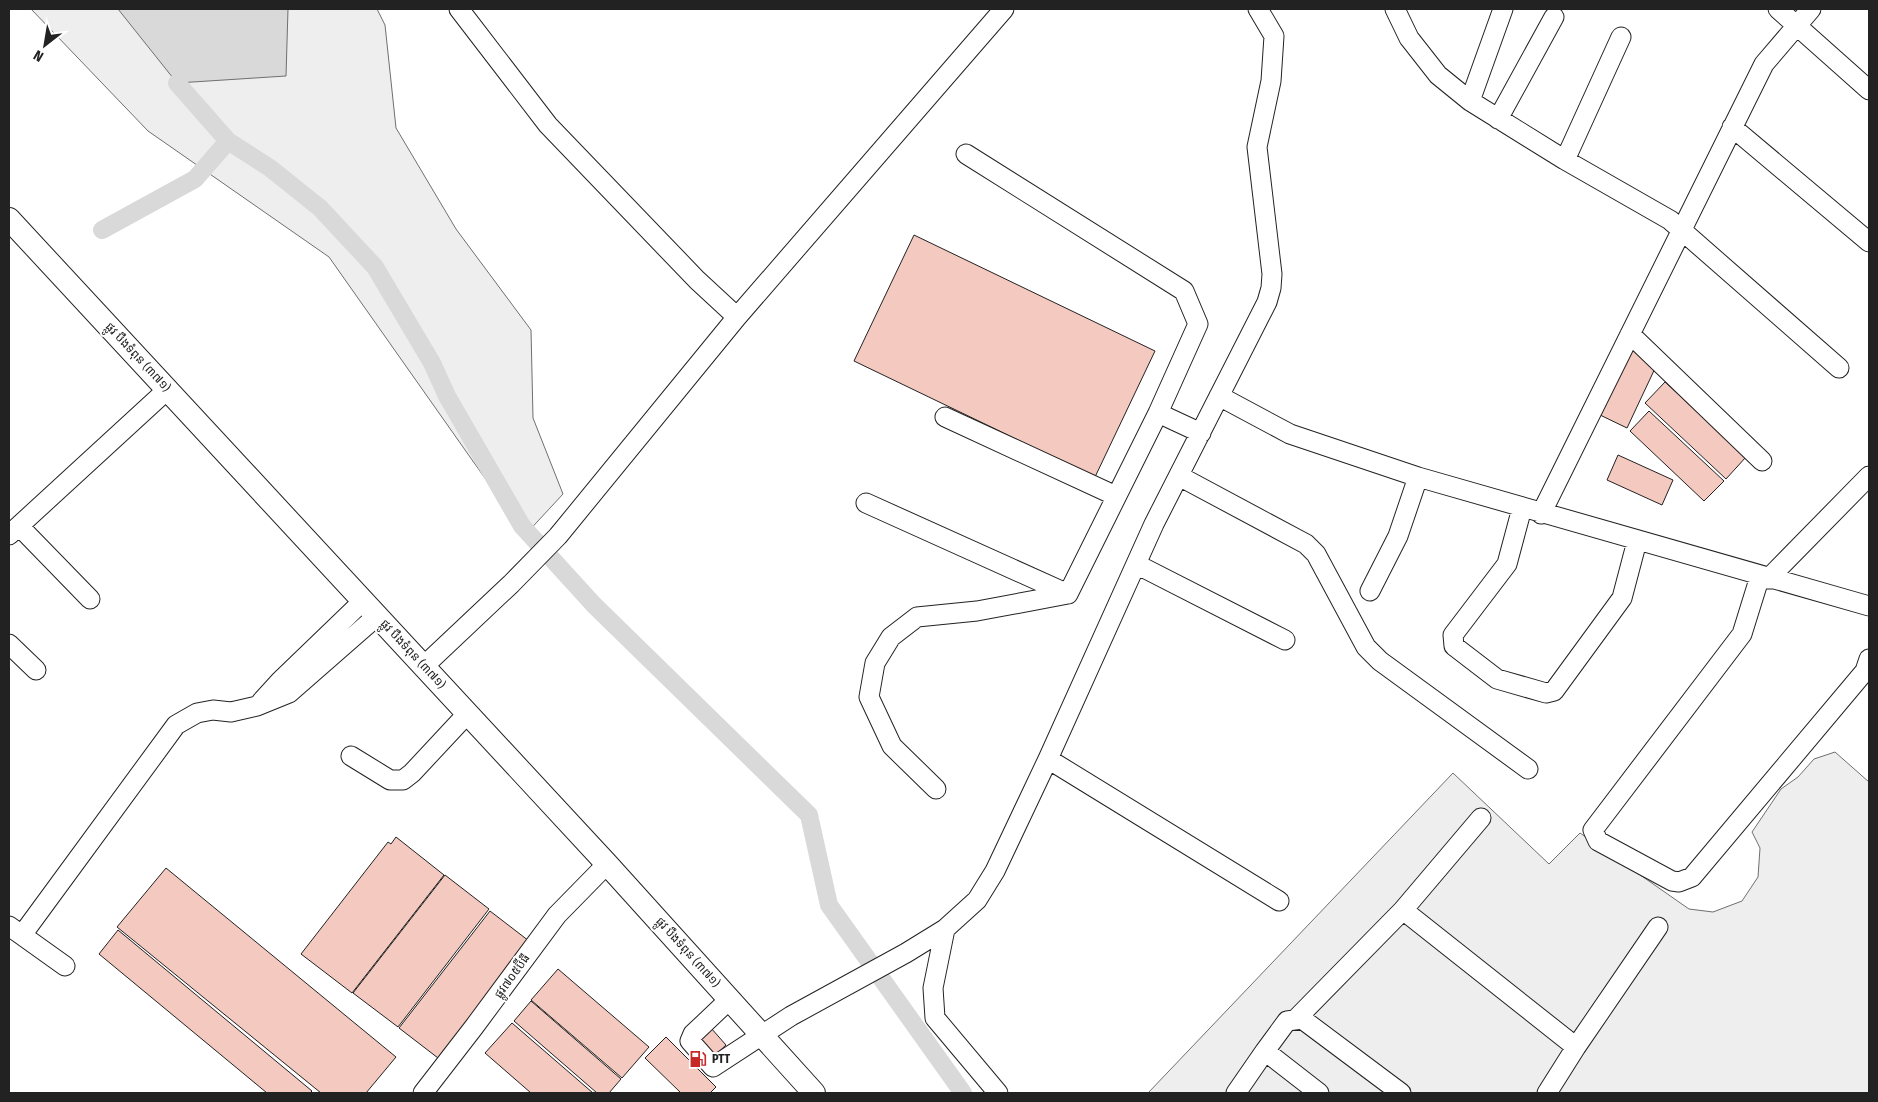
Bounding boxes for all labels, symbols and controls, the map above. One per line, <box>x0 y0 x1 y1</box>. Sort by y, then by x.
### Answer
north arrow <box>20 20 70 70</box>
text: N <box>31 46 47 65</box>
street label: ផ្លូវ បឹងទំពុន (៣៧១) <box>100 320 174 397</box>
street label: ផ្លូវ បឹងទំពុន (៣៧១) <box>375 617 449 694</box>
street label: ផ្លូវ បឹងទំពុន (៣៧១) <box>650 914 723 993</box>
street label: ផ្លូវ៧០៥ប៊ីធី <box>490 950 536 1003</box>
fuel station icon: PTT <box>688 1049 708 1069</box>
place label: PTT <box>712 1052 730 1066</box>

